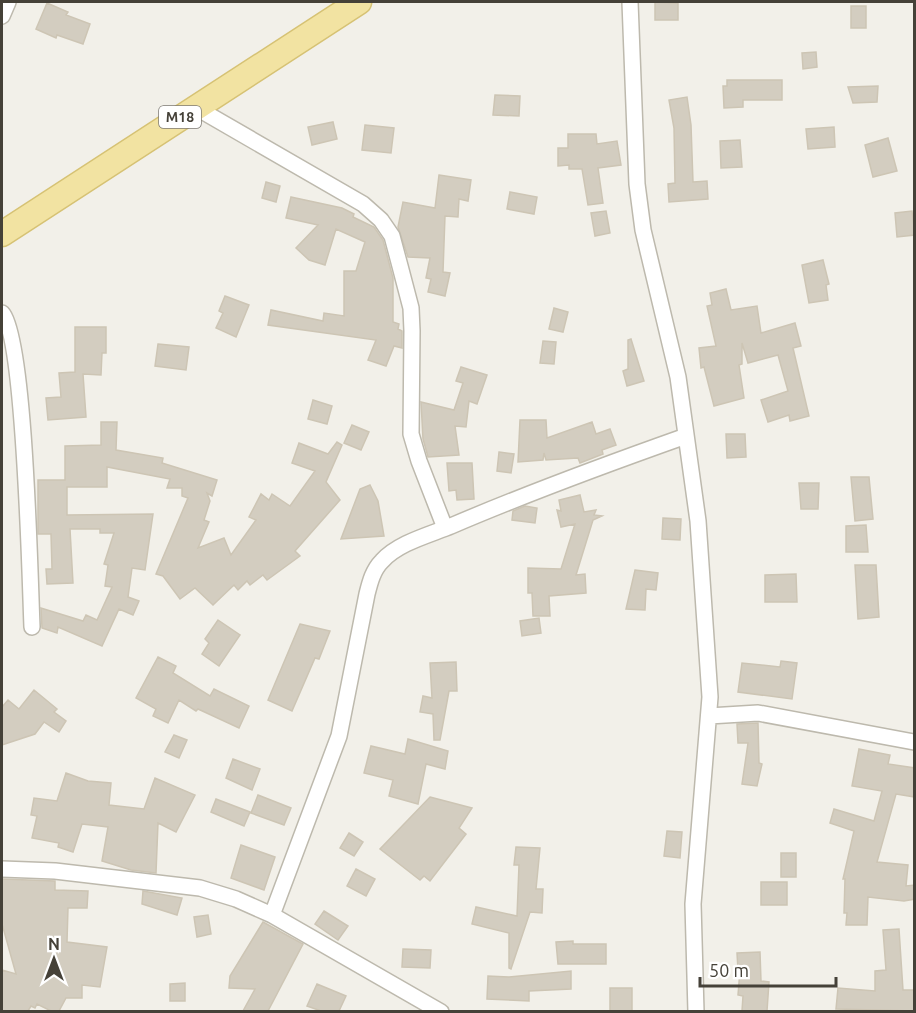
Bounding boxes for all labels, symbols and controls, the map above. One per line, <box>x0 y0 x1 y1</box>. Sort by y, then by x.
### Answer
road number: M18 <box>159 106 201 128</box>
north arrow <box>24 929 84 989</box>
text: N <box>48 935 60 953</box>
scale bar <box>700 950 836 988</box>
text: 50 m <box>709 960 749 980</box>

